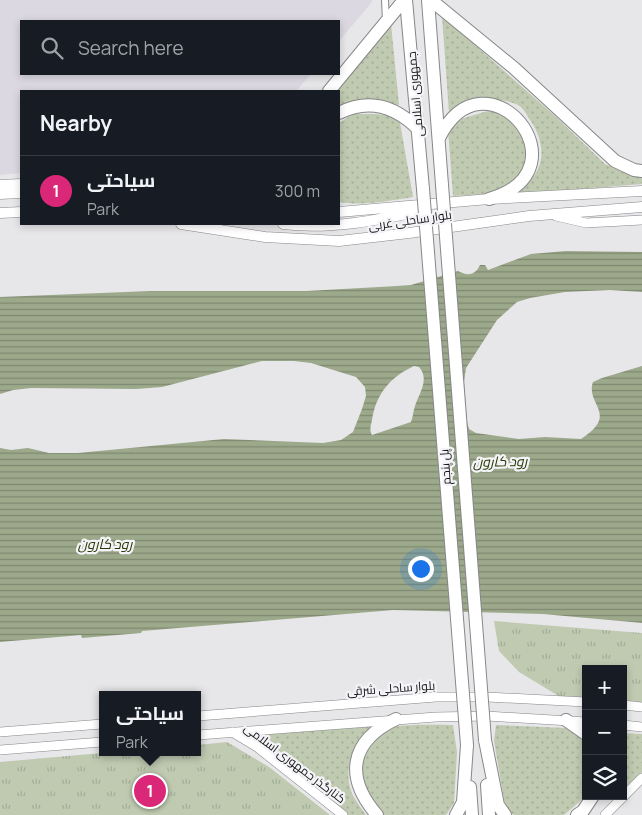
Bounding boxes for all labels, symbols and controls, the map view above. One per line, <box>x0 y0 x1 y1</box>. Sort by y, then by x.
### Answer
search box <box>20 20 340 75</box>
icon: search <box>38 34 66 62</box>
text: Search here <box>78 35 184 61</box>
street label: جمهوری اسلامی <box>403 51 427 137</box>
text: Nearby <box>40 109 112 137</box>
text: سیاحتی <box>87 167 155 193</box>
text: 1 <box>52 180 60 202</box>
text: 300 m <box>275 180 320 202</box>
text: Park <box>87 198 119 220</box>
street label: بلوار ساحلی غربی <box>367 206 453 234</box>
street label: پل پنجم <box>435 448 456 485</box>
water label: رود کارون <box>473 451 529 471</box>
water label: رود کارون <box>78 534 134 553</box>
your location <box>408 556 434 582</box>
map controls <box>582 665 627 800</box>
button: + <box>582 665 627 710</box>
street label: بلوار ساحلی شرقی <box>346 676 436 700</box>
popup <box>99 691 201 756</box>
text: سیاحتی <box>116 700 184 726</box>
button: − <box>582 710 627 755</box>
street label: کنارگذر جمهوری اسلامی <box>241 719 349 807</box>
text: Park <box>116 731 148 753</box>
button: layers <box>582 755 627 800</box>
pin: 1 <box>134 772 166 810</box>

